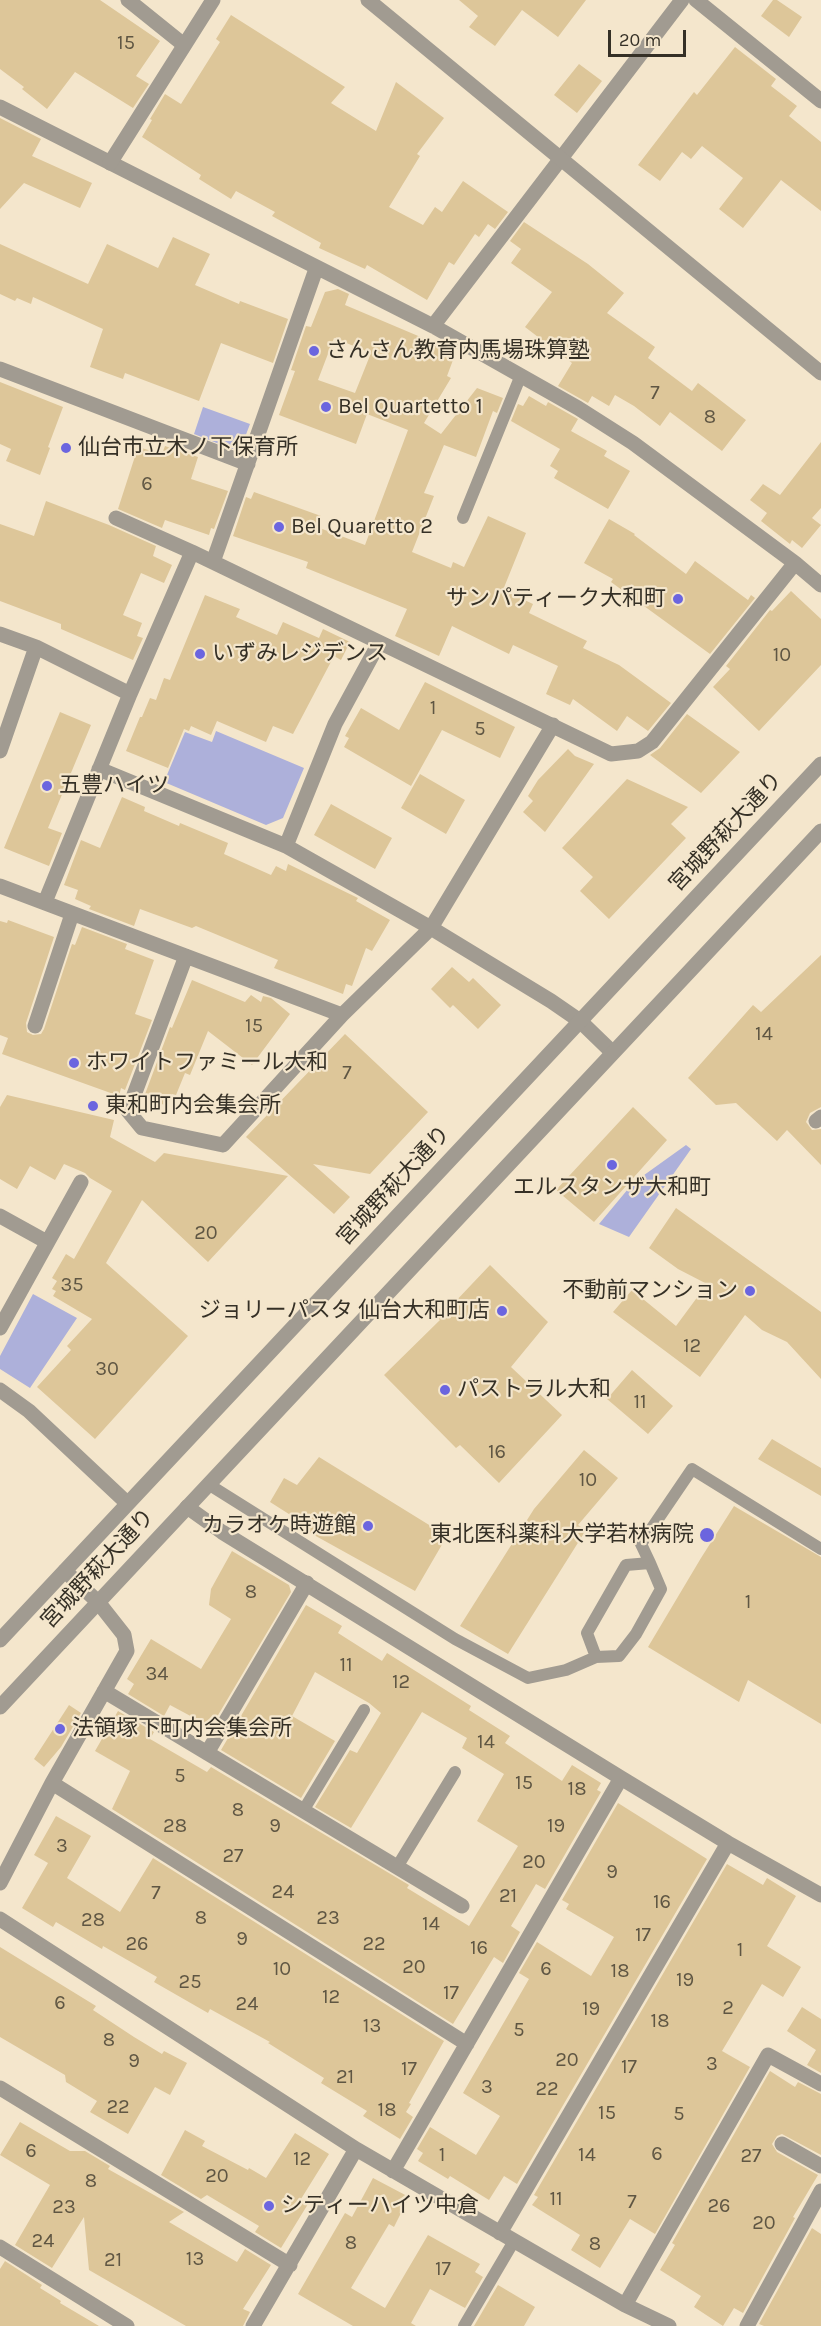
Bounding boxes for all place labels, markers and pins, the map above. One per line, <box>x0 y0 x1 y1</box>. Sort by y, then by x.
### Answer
place label: さんさん教育内馬場珠算塾 <box>326 338 590 364</box>
marker: さんさん教育内馬場珠算塾 <box>307 344 321 358</box>
place label: Bel Quartetto 1 <box>338 394 483 420</box>
marker: Bel Quartetto 1 <box>319 400 333 414</box>
place label: 仙台市立木ノ下保育所 <box>78 435 298 461</box>
marker: 仙台市立木ノ下保育所 <box>59 441 73 455</box>
place label: Bel Quaretto 2 <box>291 514 433 540</box>
marker: Bel Quaretto 2 <box>272 520 286 534</box>
place label: サンパティーク大和町 <box>446 586 666 612</box>
marker: サンパティーク大和町 <box>671 592 685 606</box>
place label: いずみレジデンス <box>212 641 388 667</box>
marker: いずみレジデンス <box>193 647 207 661</box>
place label: 五豊ハイツ <box>59 773 169 799</box>
marker: 五豊ハイツ <box>40 779 54 793</box>
place label: ホワイトファミール大和 <box>86 1050 328 1076</box>
marker: ホワイトファミール大和 <box>67 1056 81 1070</box>
place label: 東和町内会集会所 <box>105 1093 281 1119</box>
marker: 東和町内会集会所 <box>86 1099 100 1113</box>
marker: エルスタンザ大和町 <box>605 1158 619 1172</box>
place label: エルスタンザ大和町 <box>513 1175 711 1201</box>
place label: 不動前マンション <box>562 1278 738 1304</box>
marker: 不動前マンション <box>743 1284 757 1298</box>
place label: ジョリーパスタ 仙台大和町店 <box>199 1298 490 1324</box>
marker: ジョリーパスタ 仙台大和町店 <box>495 1304 509 1318</box>
place label: パストラル大和 <box>457 1377 611 1403</box>
marker: パストラル大和 <box>438 1383 452 1397</box>
place label: カラオケ時遊館 <box>202 1513 356 1539</box>
marker: カラオケ時遊館 <box>361 1519 375 1533</box>
place label: 東北医科薬科大学若林病院 <box>430 1522 694 1548</box>
marker: 東北医科薬科大学若林病院 <box>698 1526 716 1544</box>
place label: 法領塚下町内会集会所 <box>72 1716 292 1742</box>
marker: 法領塚下町内会集会所 <box>53 1722 67 1736</box>
place label: シティーハイツ中倉 <box>281 2193 479 2219</box>
marker: シティーハイツ中倉 <box>262 2199 276 2213</box>

